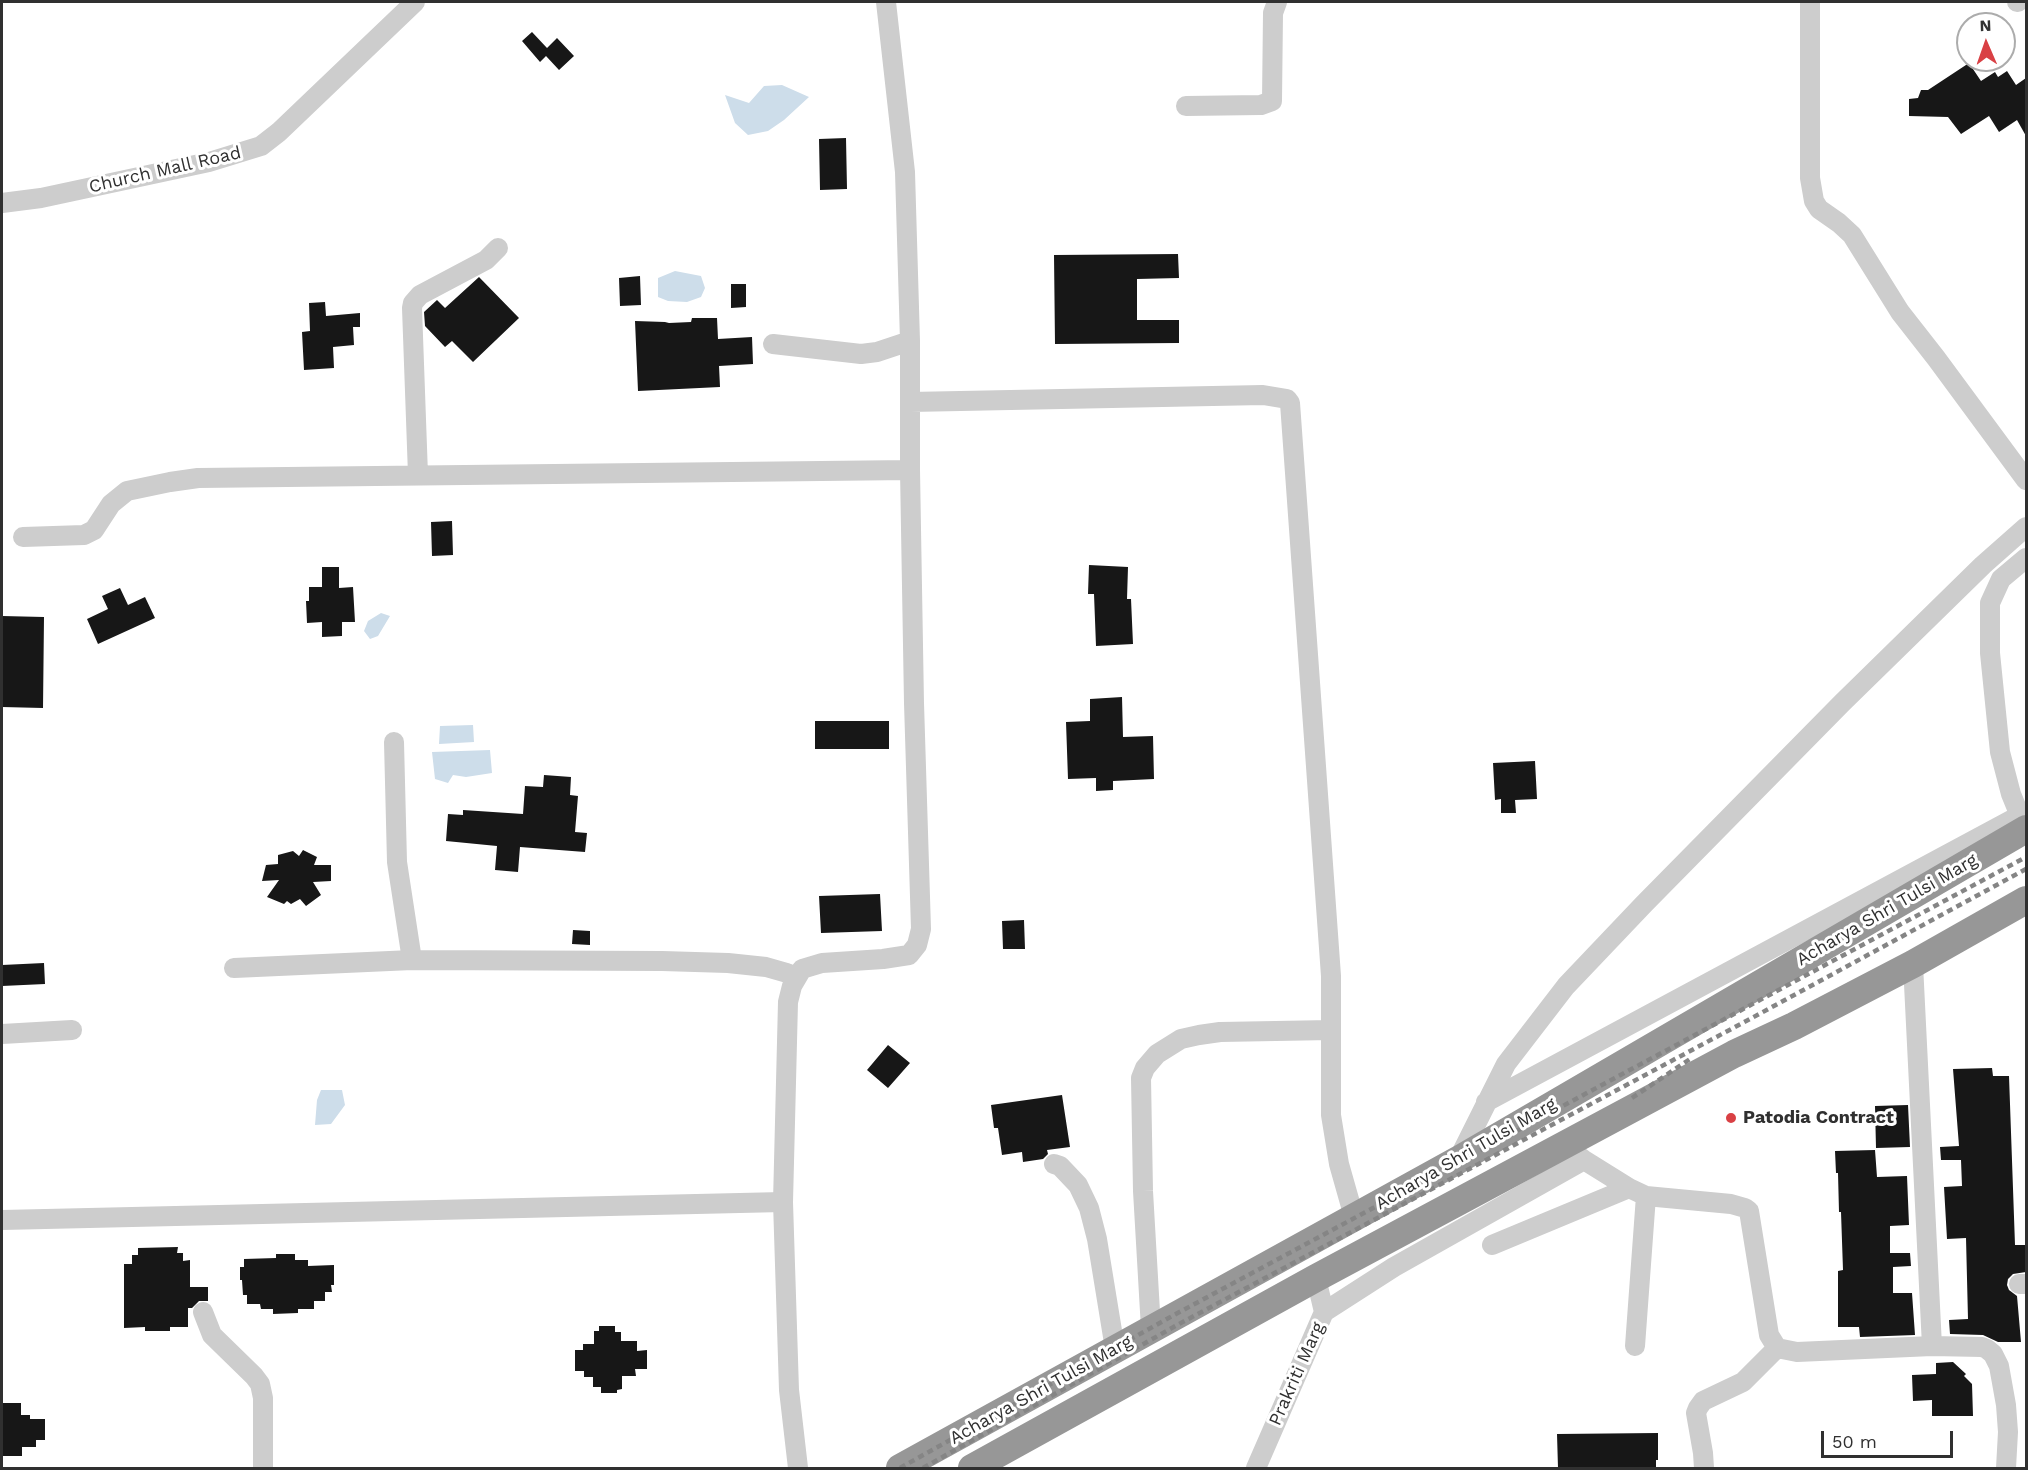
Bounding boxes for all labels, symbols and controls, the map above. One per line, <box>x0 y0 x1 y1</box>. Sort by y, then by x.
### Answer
north arrow <box>1956 12 2016 72</box>
text: N <box>1979 16 1992 35</box>
street label: Church Mall Road <box>87 142 243 198</box>
street label: Acharya Shri Tulsi Marg <box>1793 849 1981 971</box>
street label: Acharya Shri Tulsi Marg <box>1372 1093 1560 1215</box>
place label: Patodia Contract <box>1743 1107 1894 1129</box>
marker: Patodia Contract <box>1724 1111 1738 1125</box>
street label: Prakriti Marg <box>1265 1319 1329 1429</box>
street label: Acharya Shri Tulsi Marg <box>946 1331 1136 1449</box>
scale bar <box>1824 1419 1956 1457</box>
text: 50 m <box>1832 1431 1877 1452</box>

